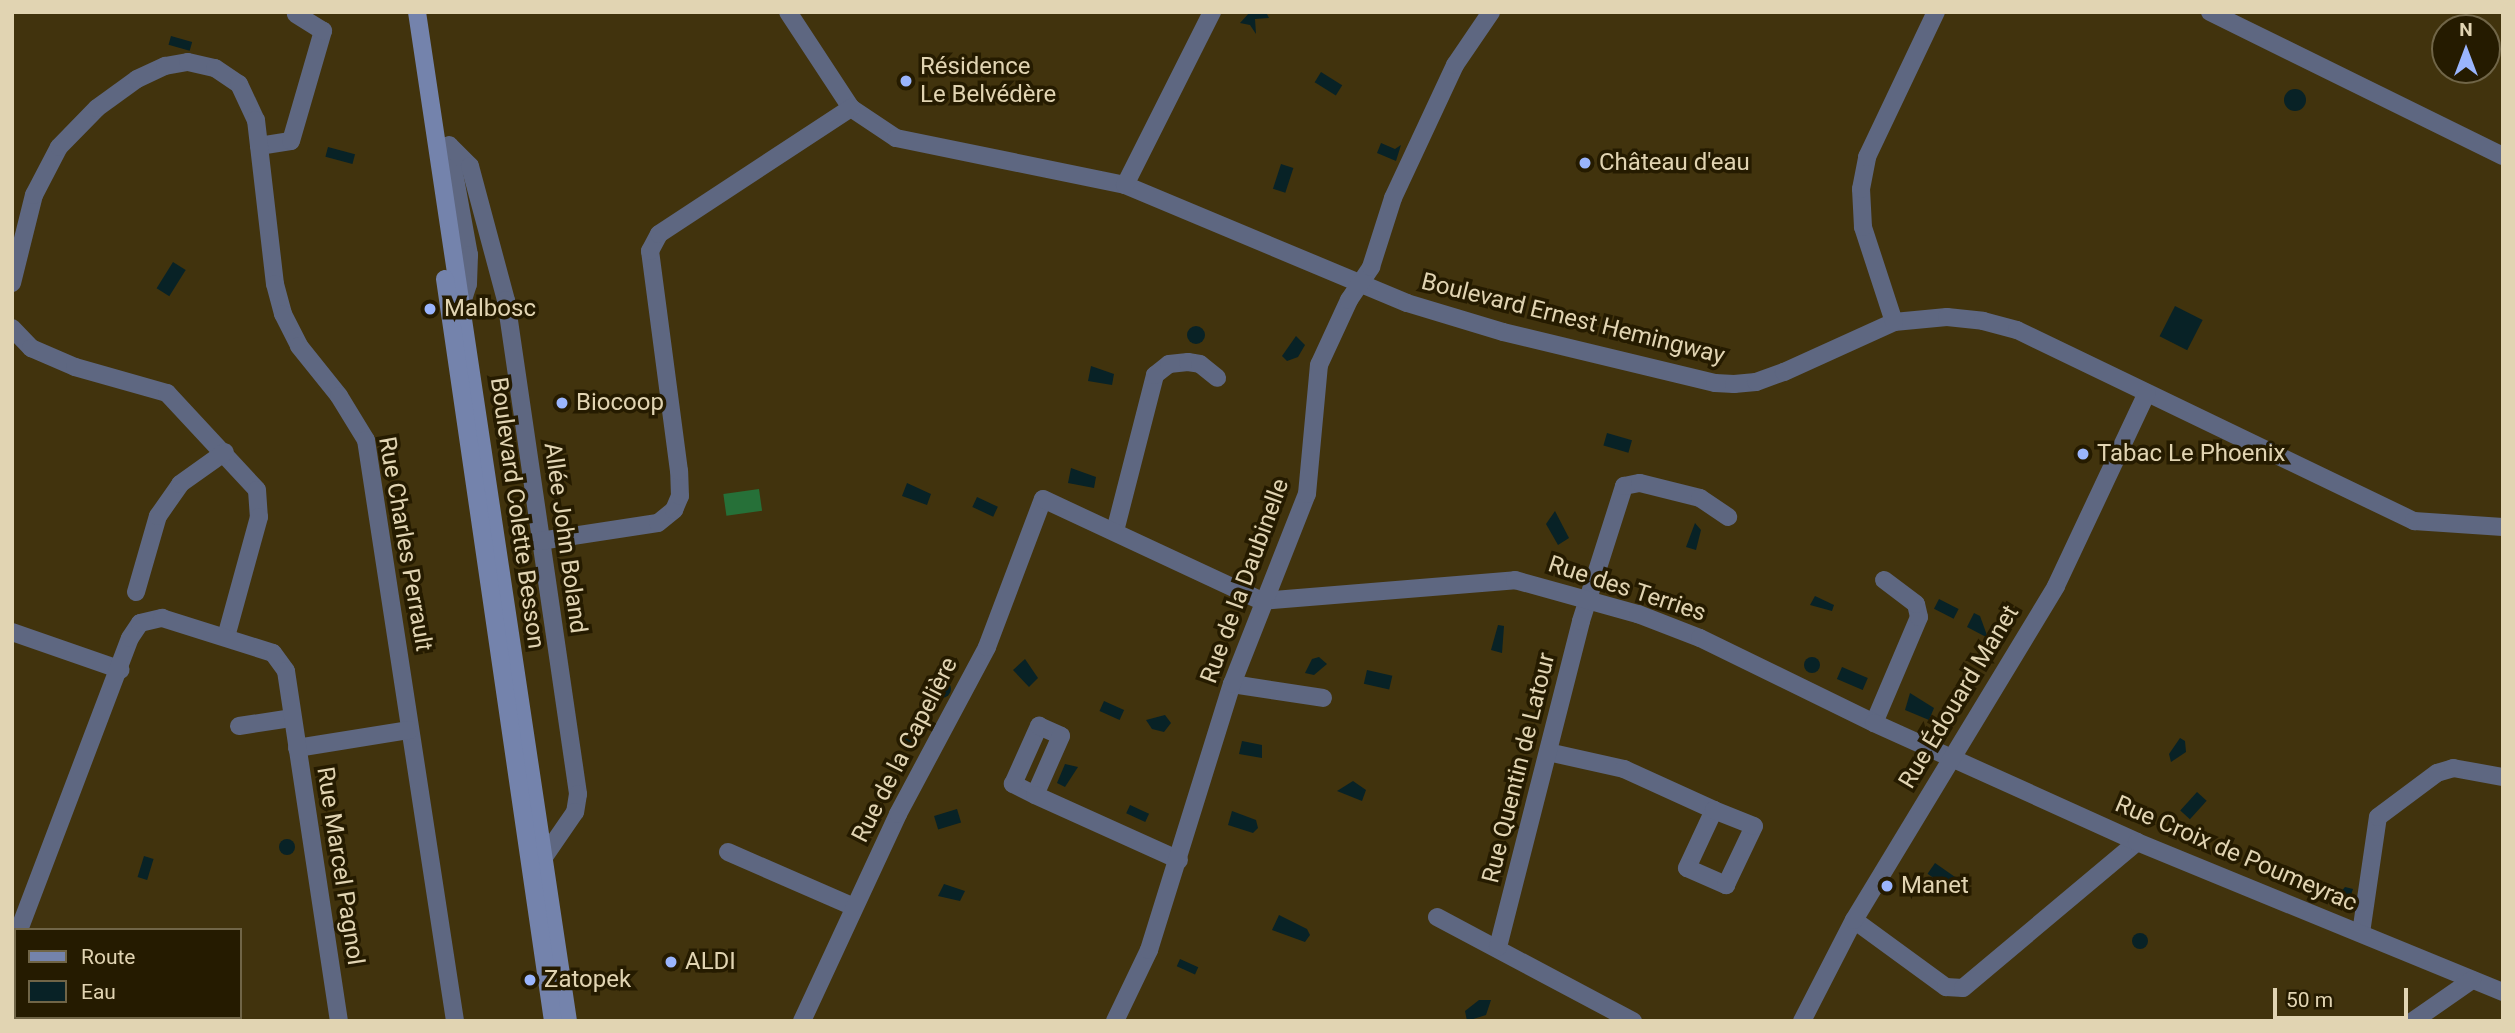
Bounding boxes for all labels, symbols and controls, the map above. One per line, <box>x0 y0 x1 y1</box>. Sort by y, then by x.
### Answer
north arrow <box>2431 14 2501 84</box>
text: N <box>2459 18 2473 41</box>
place label: Résidence Le Belvédère <box>920 53 1056 109</box>
marker: Résidence Le Belvédère <box>898 73 914 89</box>
place label: Château d'eau <box>1599 149 1750 177</box>
marker: Château d'eau <box>1577 155 1593 171</box>
street label: Boulevard Ernest Hemingway <box>1418 267 1728 371</box>
place label: Malbosc <box>444 295 536 323</box>
marker: Malbosc <box>422 301 438 317</box>
street label: Boulevard Colette Besson <box>484 375 550 651</box>
place label: Biocoop <box>576 389 664 417</box>
marker: Biocoop <box>554 395 570 411</box>
street label: Rue Charles Perrault <box>372 435 438 653</box>
place label: Tabac Le Phoenix <box>2097 440 2285 468</box>
street label: Allée John Boland <box>537 441 593 635</box>
marker: Tabac Le Phoenix <box>2075 446 2091 462</box>
street label: Rue de la Daubinelle <box>1195 475 1295 687</box>
street label: Rue des Terries <box>1544 550 1710 628</box>
street label: Rue Édouard Manet <box>1893 600 2025 794</box>
street label: Rue Quentin de Latour <box>1476 650 1562 886</box>
street label: Rue de la Capelière <box>846 653 964 847</box>
street label: Rue Marcel Pagnol <box>310 765 370 967</box>
street label: Rue Croix de Poumeyrac <box>2111 790 2361 918</box>
place label: Manet <box>1901 872 1969 900</box>
marker: Manet <box>1879 878 1895 894</box>
legend <box>14 928 242 1019</box>
text: Route <box>81 945 136 969</box>
place label: ALDI <box>685 948 736 976</box>
marker: ALDI <box>663 954 679 970</box>
place label: Zatopek <box>544 966 631 994</box>
marker: Zatopek <box>522 972 538 988</box>
scale bar <box>2277 974 2412 1018</box>
text: Eau <box>81 980 116 1004</box>
text: 50 m <box>2286 988 2333 1012</box>

